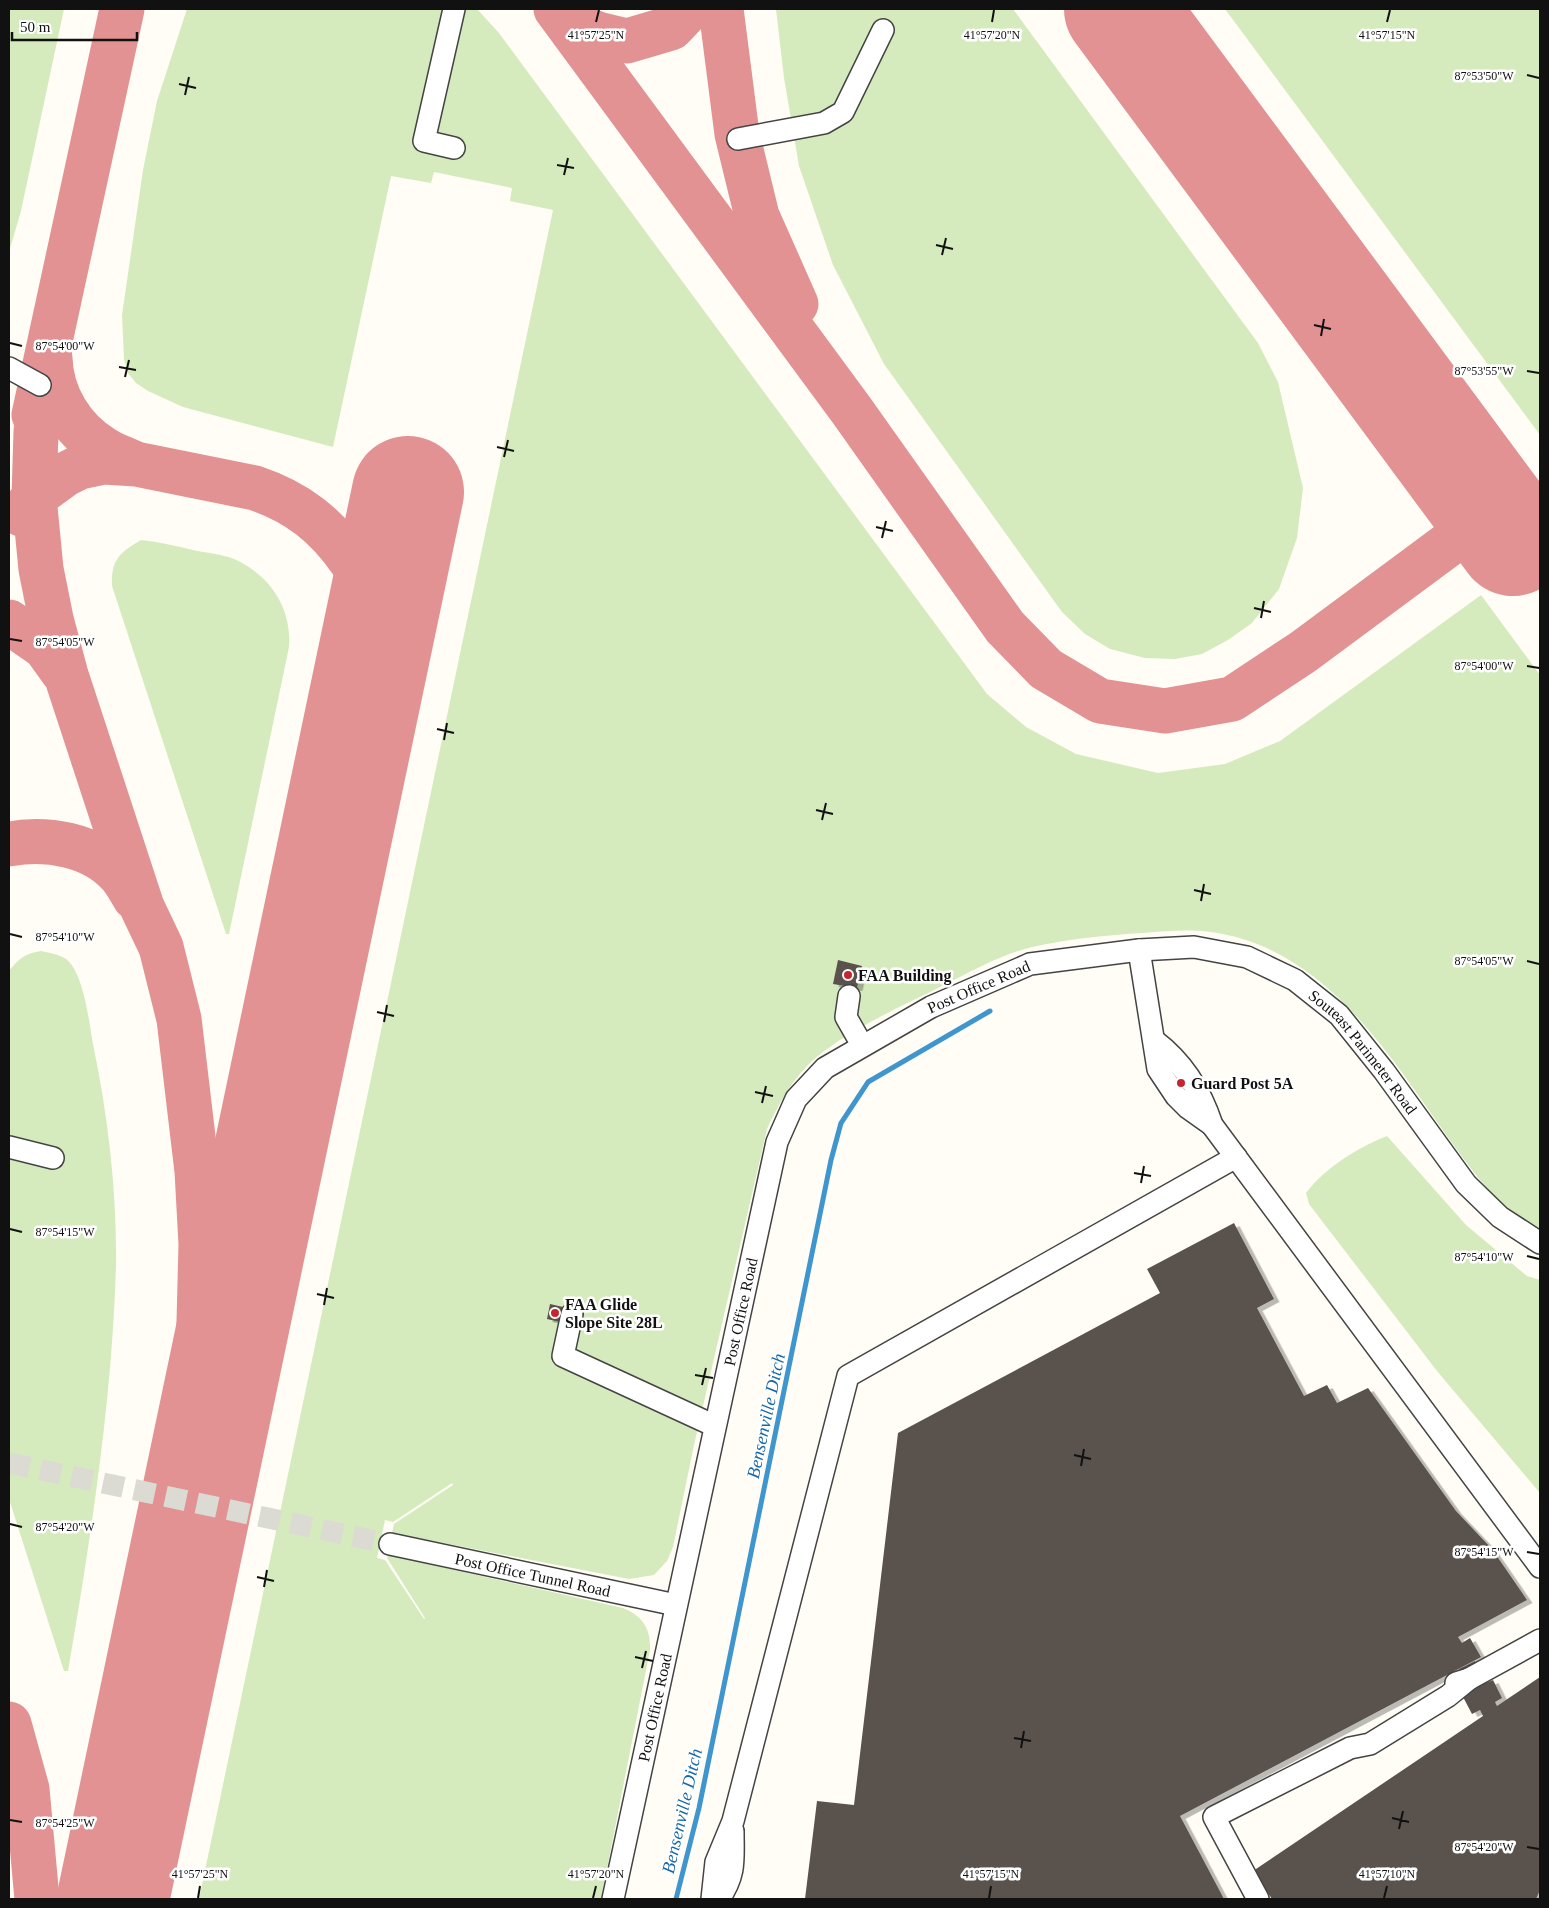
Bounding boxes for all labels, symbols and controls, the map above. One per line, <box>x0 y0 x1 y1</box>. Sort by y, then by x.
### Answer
scale bar <box>12 10 138 42</box>
text: 50 m <box>20 19 51 35</box>
text: 41°57'25"N <box>568 28 625 42</box>
text: 41°57'20"N <box>964 28 1021 42</box>
text: 41°57'15"N <box>1359 28 1416 42</box>
text: 87°53'50"W <box>1454 69 1514 83</box>
text: 87°54'00"W <box>35 339 95 353</box>
text: 87°53'55"W <box>1454 364 1514 378</box>
text: 87°54'05"W <box>35 635 95 649</box>
text: 87°54'00"W <box>1454 659 1514 673</box>
text: 87°54'10"W <box>35 930 95 944</box>
text: 87°54'05"W <box>1454 954 1514 968</box>
street label: Post Office Road <box>925 957 1032 1016</box>
place label: FAA Building <box>858 967 952 985</box>
marker: FAA Building <box>842 969 854 981</box>
street label: Souteast Parimeter Road <box>1306 986 1421 1117</box>
place label: Guard Post 5A <box>1191 1075 1294 1092</box>
marker: Guard Post 5A <box>1175 1077 1187 1089</box>
text: 87°54'15"W <box>35 1225 95 1239</box>
text: 87°54'10"W <box>1454 1250 1514 1264</box>
street label: Post Office Road <box>720 1256 760 1367</box>
place label: FAA Glide Slope Site 28L <box>565 1296 663 1332</box>
marker: FAA Glide Slope Site 28L <box>549 1307 561 1319</box>
water label: Bensenville Ditch <box>743 1352 789 1480</box>
text: 87°54'20"W <box>35 1520 95 1534</box>
text: 87°54'15"W <box>1454 1545 1514 1559</box>
street label: Post Office Tunnel Road <box>454 1550 612 1599</box>
street label: Post Office Road <box>635 1652 674 1763</box>
water label: Bensenville Ditch <box>658 1747 706 1875</box>
text: 87°54'25"W <box>35 1816 95 1830</box>
text: 87°54'20"W <box>1454 1840 1514 1854</box>
text: 41°57'25"N <box>172 1867 229 1881</box>
text: 41°57'20"N <box>568 1867 625 1881</box>
text: 41°57'15"N <box>963 1867 1020 1881</box>
text: 41°57'10"N <box>1359 1867 1416 1881</box>

